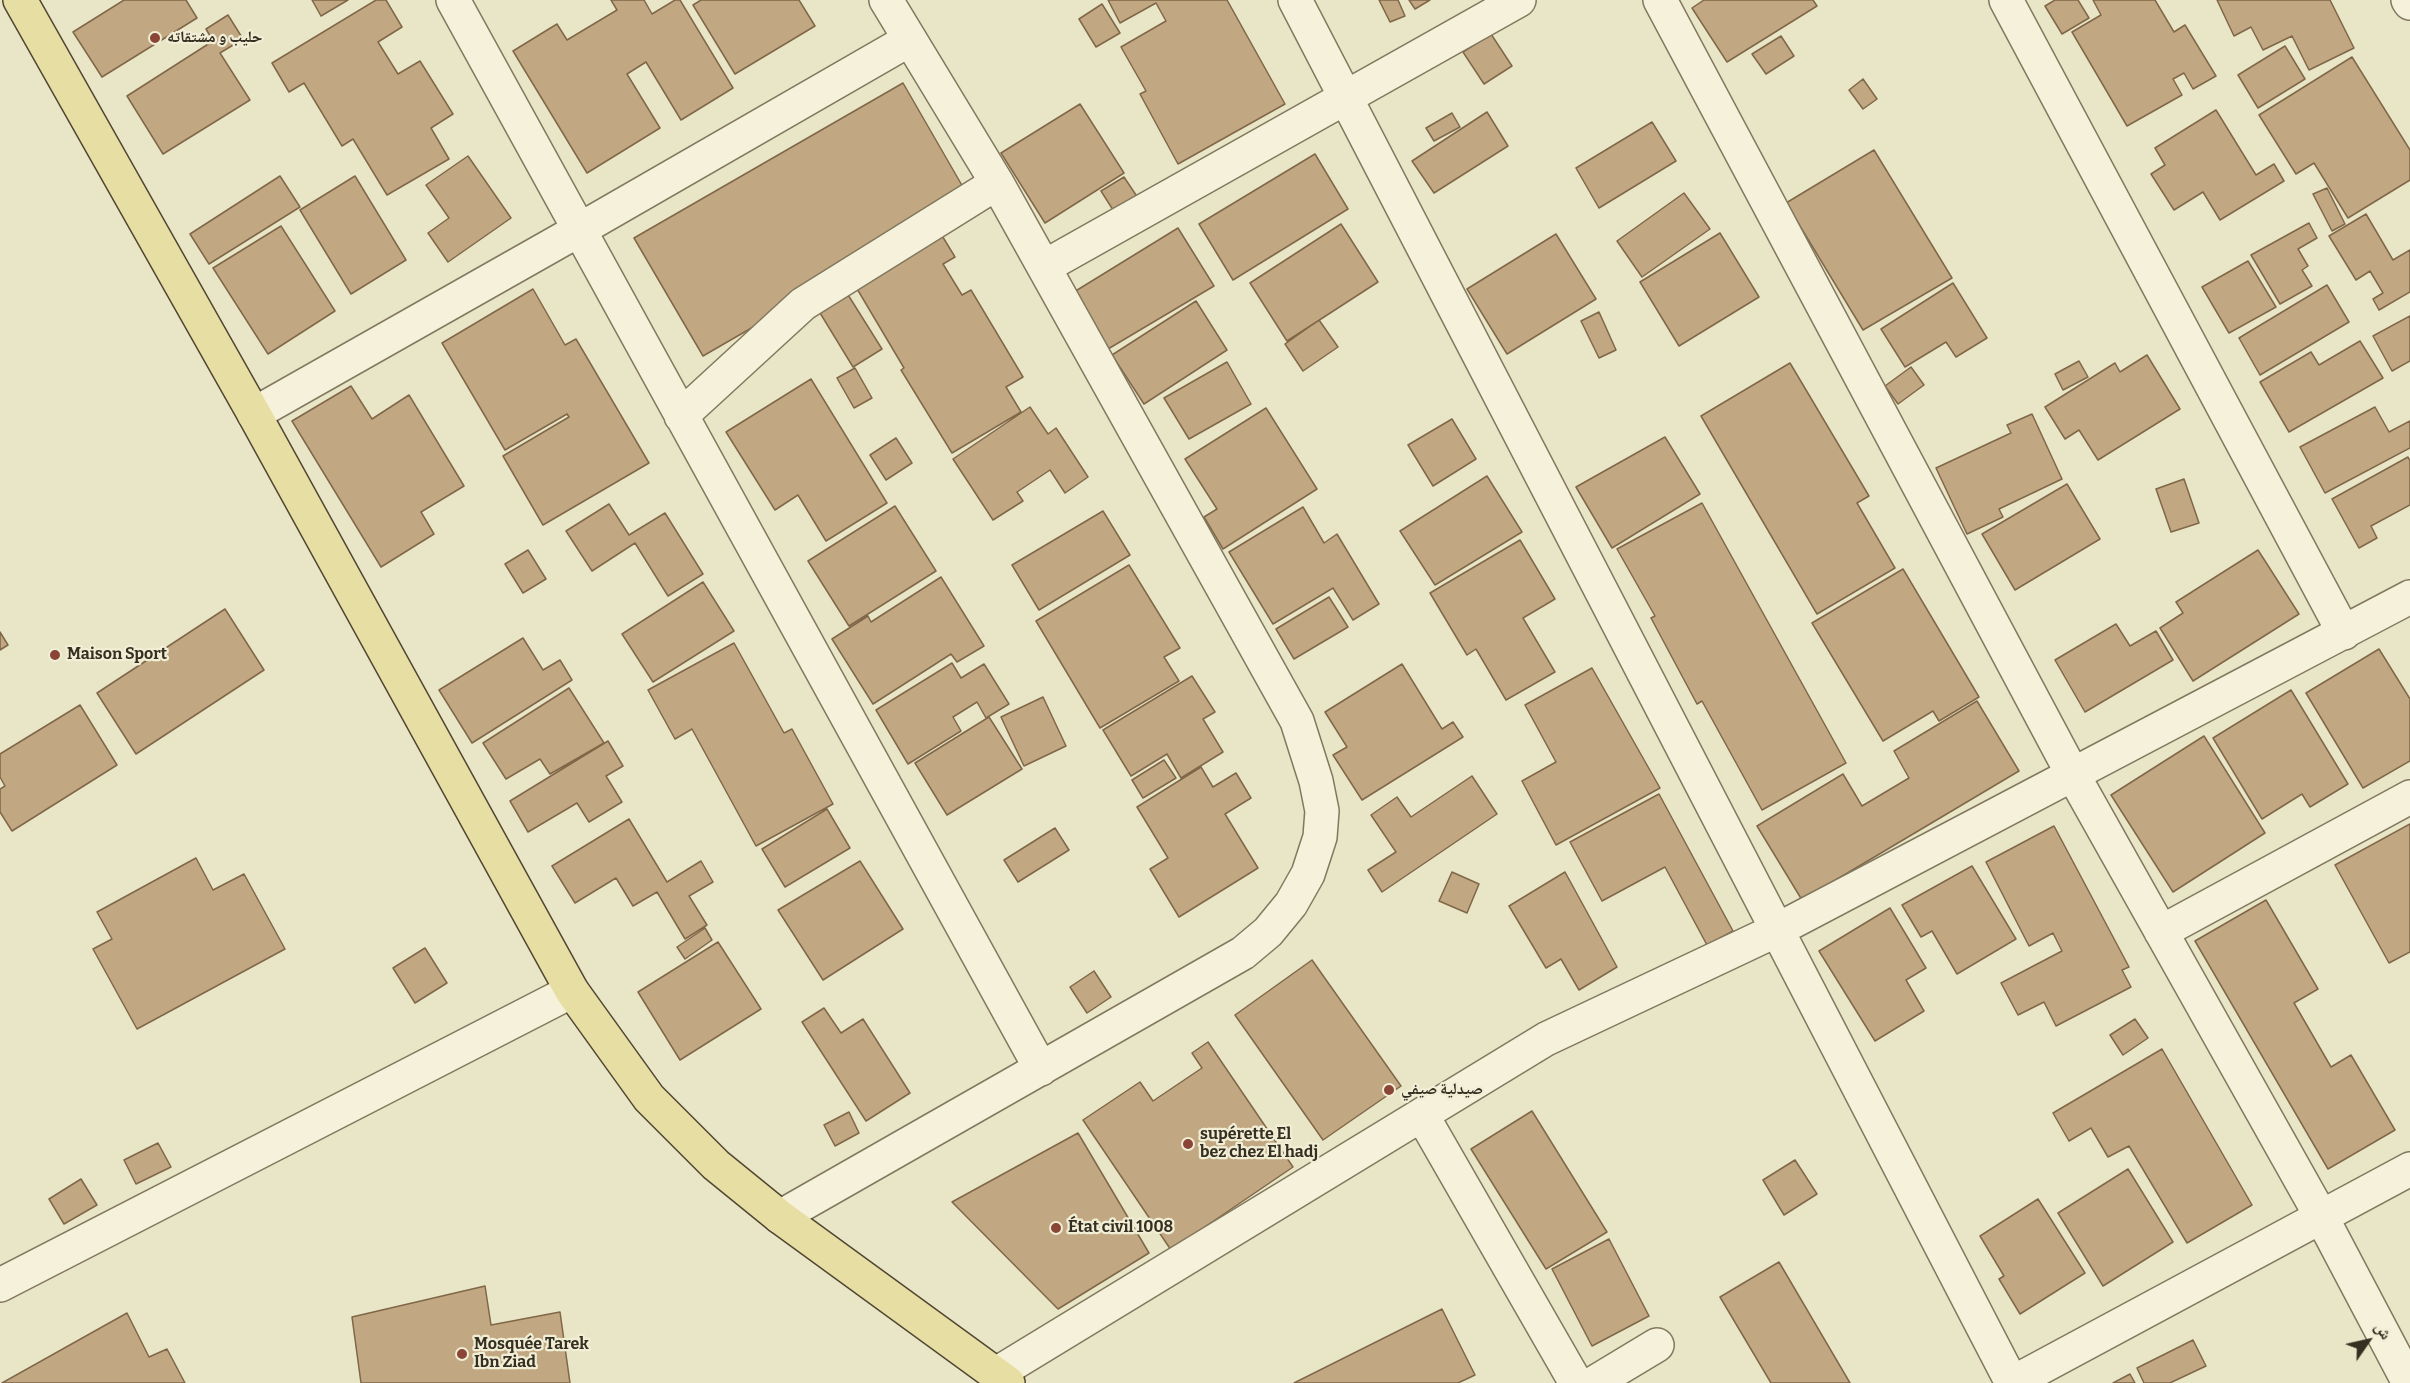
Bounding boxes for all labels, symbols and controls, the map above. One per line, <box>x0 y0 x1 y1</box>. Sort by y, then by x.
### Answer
place label: حليب و مشتقاته <box>167 28 262 48</box>
marker: حليب و مشتقاته <box>148 31 162 45</box>
place label: Maison Sport <box>67 645 167 665</box>
marker: Maison Sport <box>48 648 62 662</box>
place label: صيدلية صيفي <box>1401 1080 1483 1100</box>
marker: صيدلية صيفي <box>1382 1083 1396 1097</box>
place label: supérette El bez chez El hadj <box>1200 1125 1318 1163</box>
marker: supérette El bez chez El hadj <box>1181 1137 1195 1151</box>
place label: État civil 1008 <box>1068 1218 1173 1238</box>
marker: État civil 1008 <box>1049 1221 1063 1235</box>
north arrow <box>2338 1311 2398 1371</box>
text: ش <box>2371 1318 2396 1343</box>
place label: Mosquée Tarek Ibn Ziad <box>474 1335 589 1373</box>
marker: Mosquée Tarek Ibn Ziad <box>455 1347 469 1361</box>

